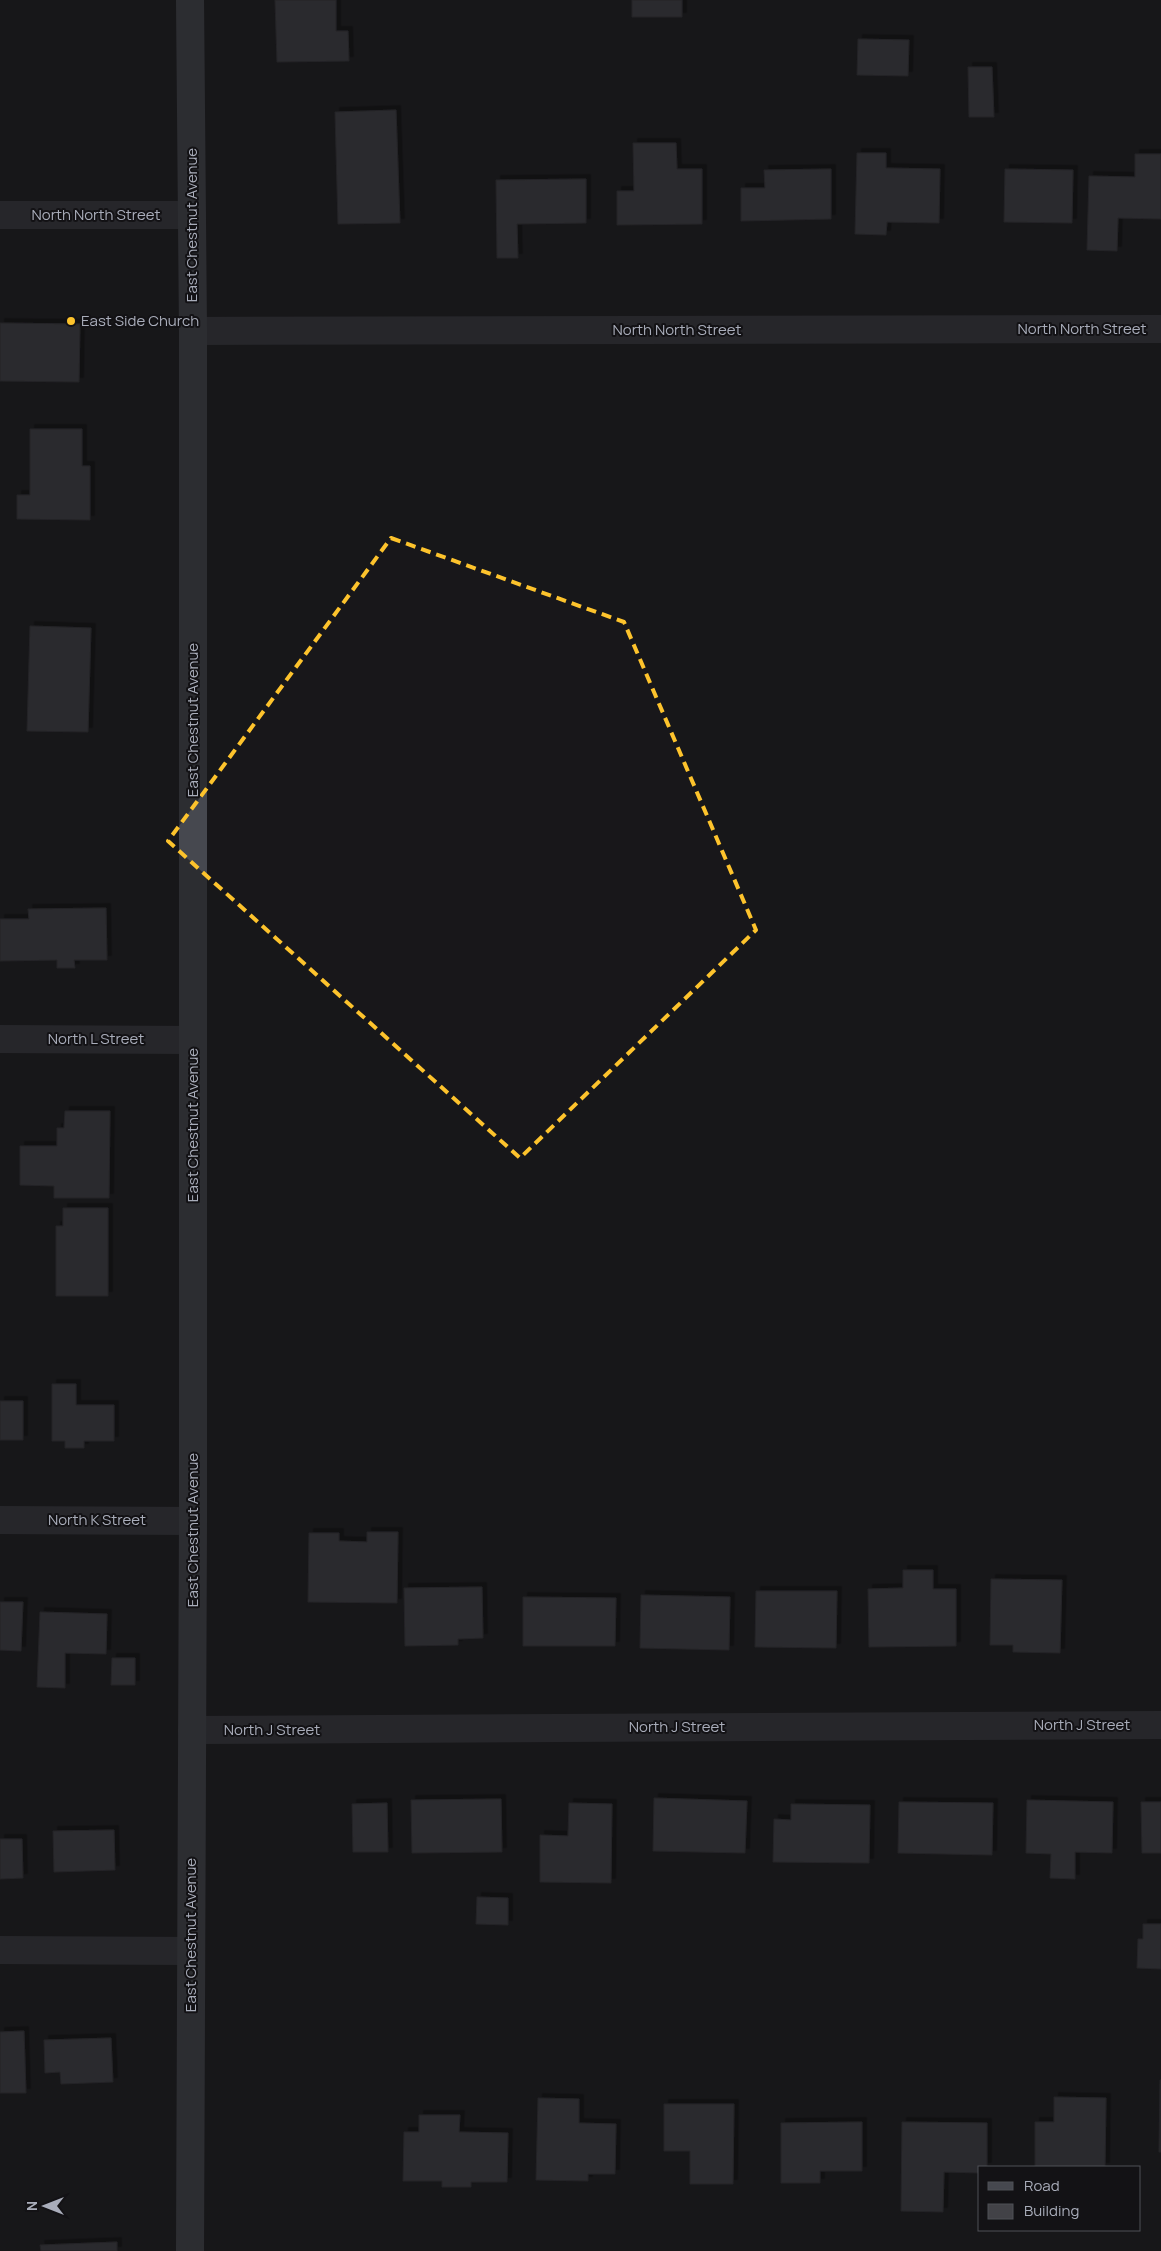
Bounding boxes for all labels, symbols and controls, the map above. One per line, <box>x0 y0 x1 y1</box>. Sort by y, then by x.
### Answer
street label: East Chestnut Avenue <box>181 148 202 302</box>
street label: North North Street <box>32 204 160 225</box>
place label: East Side Church <box>81 310 199 331</box>
marker: East Side Church <box>65 315 77 327</box>
street label: North North Street <box>1018 318 1146 339</box>
street label: North North Street <box>613 319 741 340</box>
street label: East Chestnut Avenue <box>182 643 203 797</box>
street label: North L Street <box>48 1028 144 1049</box>
street label: East Chestnut Avenue <box>182 1048 203 1202</box>
street label: East Chestnut Avenue <box>182 1453 203 1607</box>
street label: North K Street <box>48 1509 146 1530</box>
street label: North J Street <box>1034 1714 1130 1735</box>
street label: North J Street <box>629 1716 725 1737</box>
street label: North J Street <box>224 1719 320 1740</box>
street label: East Chestnut Avenue <box>180 1858 201 2012</box>
legend <box>978 2166 1141 2231</box>
text: Road <box>1024 2175 1060 2196</box>
north arrow <box>20 2181 70 2231</box>
text: Building <box>1024 2200 1079 2221</box>
text: N <box>22 2201 41 2211</box>

